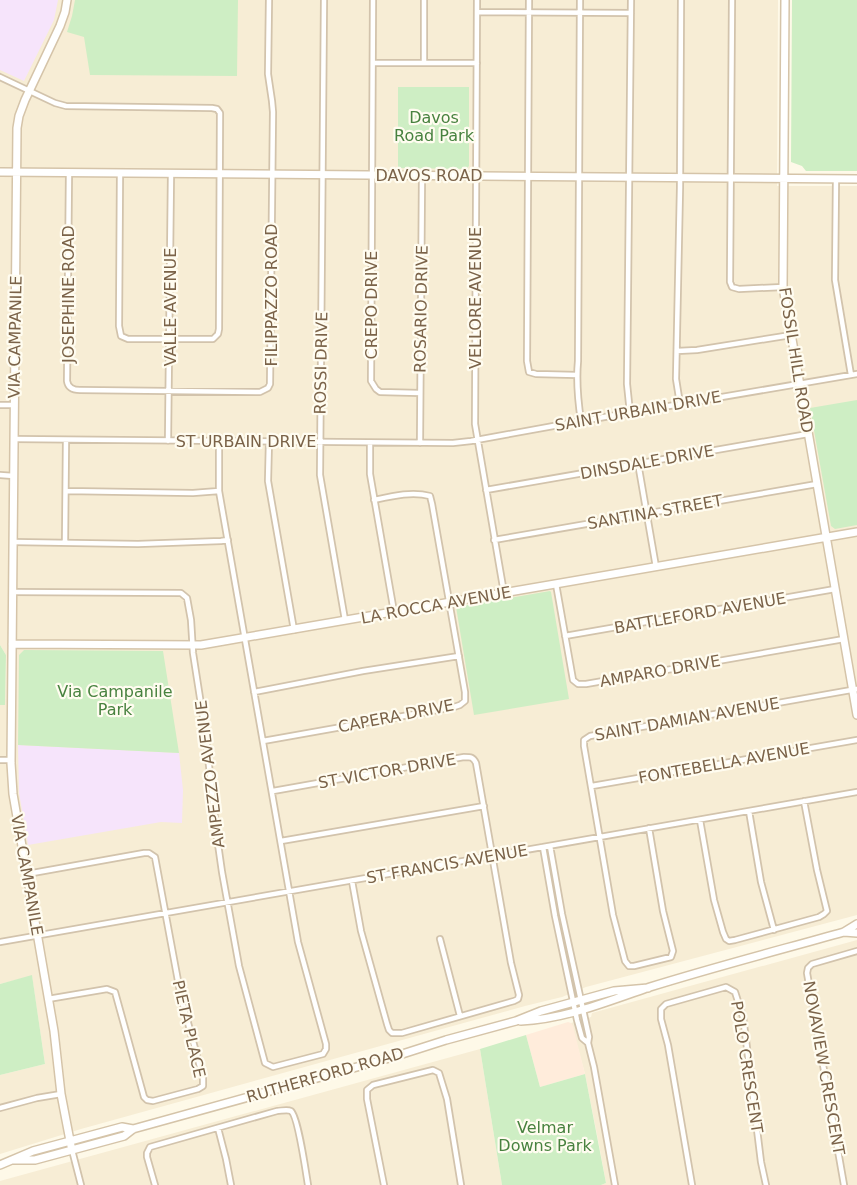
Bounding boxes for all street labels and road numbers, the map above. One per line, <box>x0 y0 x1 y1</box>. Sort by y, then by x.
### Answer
street label: DAVOS ROAD <box>375 166 483 185</box>
street label: FILIPPAZZO ROAD <box>262 223 281 367</box>
street label: JOSEPHINE ROAD <box>59 225 78 364</box>
street label: VELLORE AVENUE <box>466 227 485 369</box>
street label: ROSARIO DRIVE <box>410 245 432 373</box>
street label: VALLE AVENUE <box>161 248 180 366</box>
street label: CREPO DRIVE <box>362 251 381 359</box>
street label: VIA CAMPANILE <box>4 275 26 399</box>
street label: FOSSIL HILL ROAD <box>775 286 817 434</box>
street label: ROSSI DRIVE <box>311 311 331 415</box>
street label: SAINT URBAIN DRIVE <box>553 387 723 435</box>
street label: ST URBAIN DRIVE <box>176 432 316 451</box>
street label: DINSDALE DRIVE <box>579 441 715 483</box>
street label: SANTINA STREET <box>586 491 724 533</box>
street label: LA ROCCA AVENUE <box>359 582 513 628</box>
street label: BATTLEFORD AVENUE <box>613 589 787 637</box>
street label: AMPARO DRIVE <box>598 651 722 691</box>
street label: SAINT DAMIAN AVENUE <box>593 693 781 745</box>
street label: CAPERA DRIVE <box>336 695 456 737</box>
street label: AMPEZZO AVENUE <box>191 699 229 849</box>
street label: FONTEBELLA AVENUE <box>637 739 811 787</box>
street label: ST VICTOR DRIVE <box>317 750 457 792</box>
street label: VIA CAMPANILE <box>7 813 47 937</box>
street label: ST FRANCIS AVENUE <box>365 840 529 888</box>
street label: PIETA PLACE <box>169 978 209 1080</box>
street label: NOVAVIEW CRESCENT <box>799 979 849 1157</box>
street label: POLO CRESCENT <box>727 999 767 1135</box>
street label: RUTHERFORD ROAD <box>244 1043 406 1107</box>

